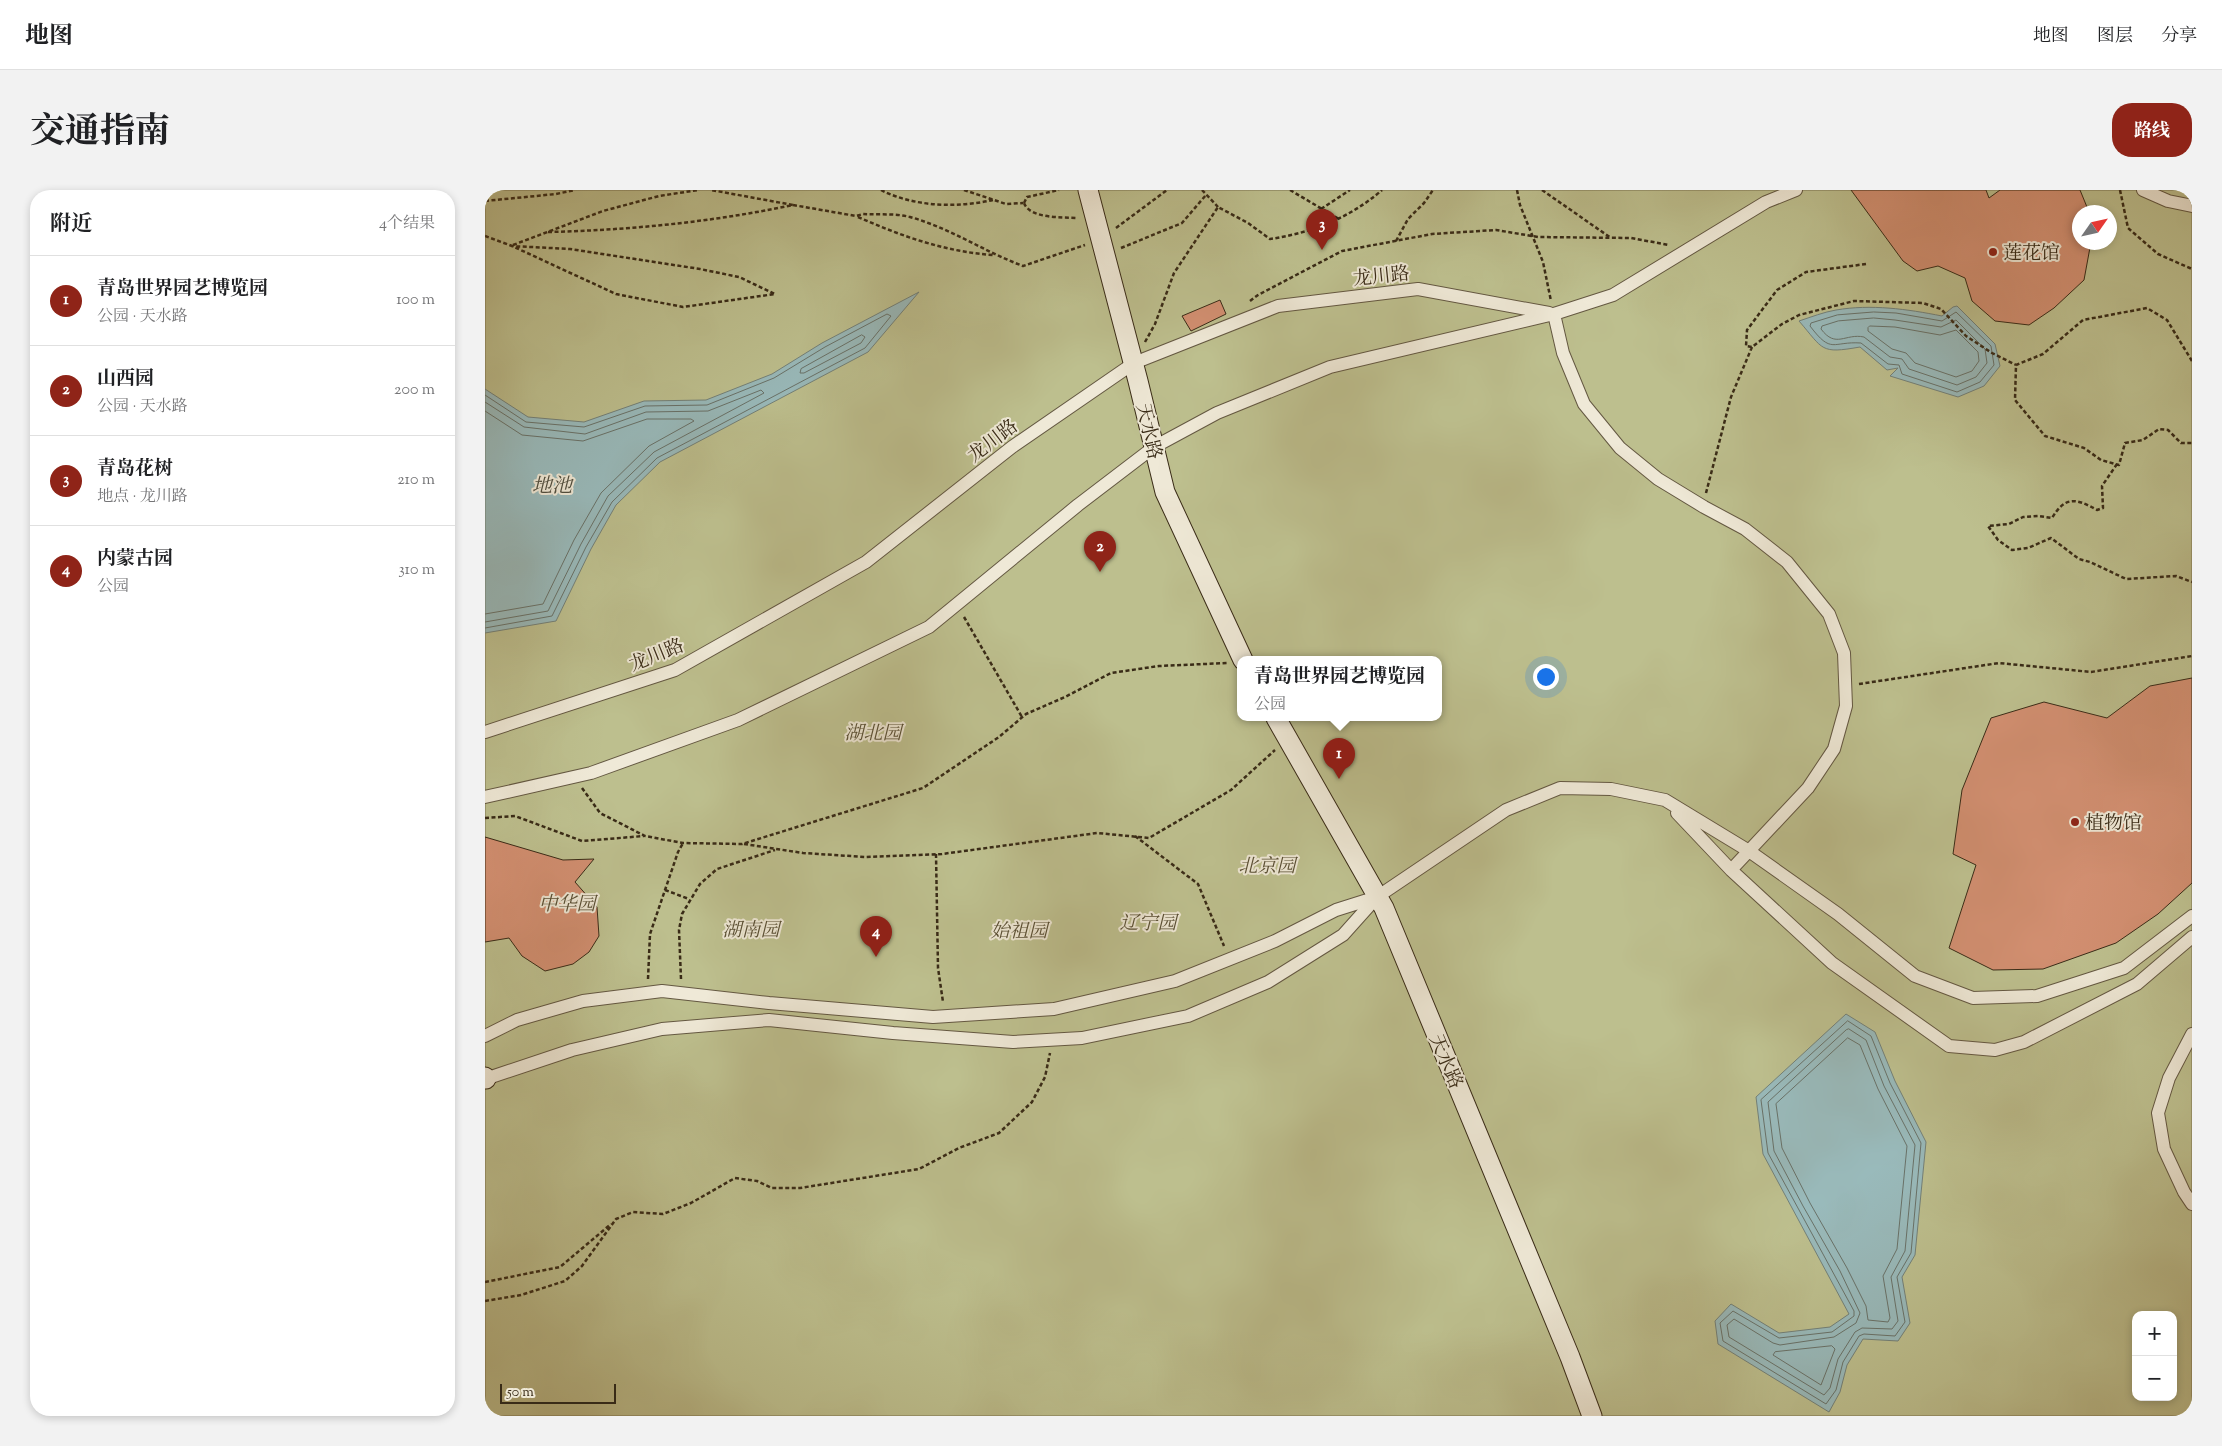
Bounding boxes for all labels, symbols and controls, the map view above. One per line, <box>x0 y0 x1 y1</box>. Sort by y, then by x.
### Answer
text: 地图 <box>25 20 73 54</box>
text: 地图 <box>2033 24 2069 50</box>
text: 图层 <box>2097 24 2133 50</box>
text: 分享 <box>2161 24 2197 50</box>
button: 路线 <box>2112 103 2192 157</box>
text: 交通指南 <box>30 108 170 159</box>
north arrow <box>2072 205 2117 250</box>
pin: 3 <box>1306 209 1338 250</box>
text: 附近 <box>50 210 92 240</box>
text: 4个结果 <box>379 213 435 236</box>
place label: 莲花馆 <box>2003 241 2060 268</box>
marker: 莲花馆 <box>1987 246 1999 258</box>
street label: 龙川路 <box>1351 261 1411 294</box>
text: 青岛世界园艺博览园 <box>97 276 268 303</box>
text: 1 <box>63 289 69 312</box>
text: 100 m <box>396 289 435 312</box>
text: 公园 · 天水路 <box>97 306 188 329</box>
text: 山西园 <box>97 366 154 393</box>
text: 2 <box>62 379 70 402</box>
text: 200 m <box>394 379 435 402</box>
text: 公园 · 天水路 <box>97 396 188 419</box>
street label: 天水路 <box>1128 401 1167 462</box>
street label: 龙川路 <box>963 414 1024 470</box>
text: 青岛花树 <box>97 456 173 483</box>
text: 3 <box>63 469 69 492</box>
text: 210 m <box>397 469 435 492</box>
water label: 地池 <box>532 473 574 502</box>
text: 地点 · 龙川路 <box>97 486 188 509</box>
pin: 2 <box>1084 531 1116 572</box>
text: 内蒙古园 <box>97 546 173 573</box>
text: 4 <box>62 559 70 582</box>
text: 310 m <box>398 559 435 582</box>
text: 公园 <box>97 576 129 599</box>
street label: 龙川路 <box>625 633 688 680</box>
popup <box>1237 656 1442 721</box>
text: 青岛世界园艺博览园 <box>1254 664 1425 691</box>
your location <box>1533 664 1559 690</box>
text: 公园 <box>1254 694 1286 717</box>
park label: 湖北园 <box>844 721 904 748</box>
pin: 1 <box>1323 738 1355 779</box>
place label: 植物馆 <box>2085 811 2142 838</box>
marker: 植物馆 <box>2069 816 2081 828</box>
park label: 北京园 <box>1238 854 1298 881</box>
park label: 中华园 <box>538 892 598 919</box>
park label: 辽宁园 <box>1119 911 1179 938</box>
pin: 4 <box>860 916 892 957</box>
park label: 湖南园 <box>722 918 782 945</box>
park label: 始祖园 <box>990 919 1050 946</box>
street label: 天水路 <box>1421 1030 1468 1093</box>
map controls <box>2132 1311 2177 1401</box>
button: + <box>2132 1311 2177 1356</box>
button: − <box>2132 1356 2177 1401</box>
scale bar <box>500 1381 616 1404</box>
text: 50 m <box>507 1383 534 1403</box>

